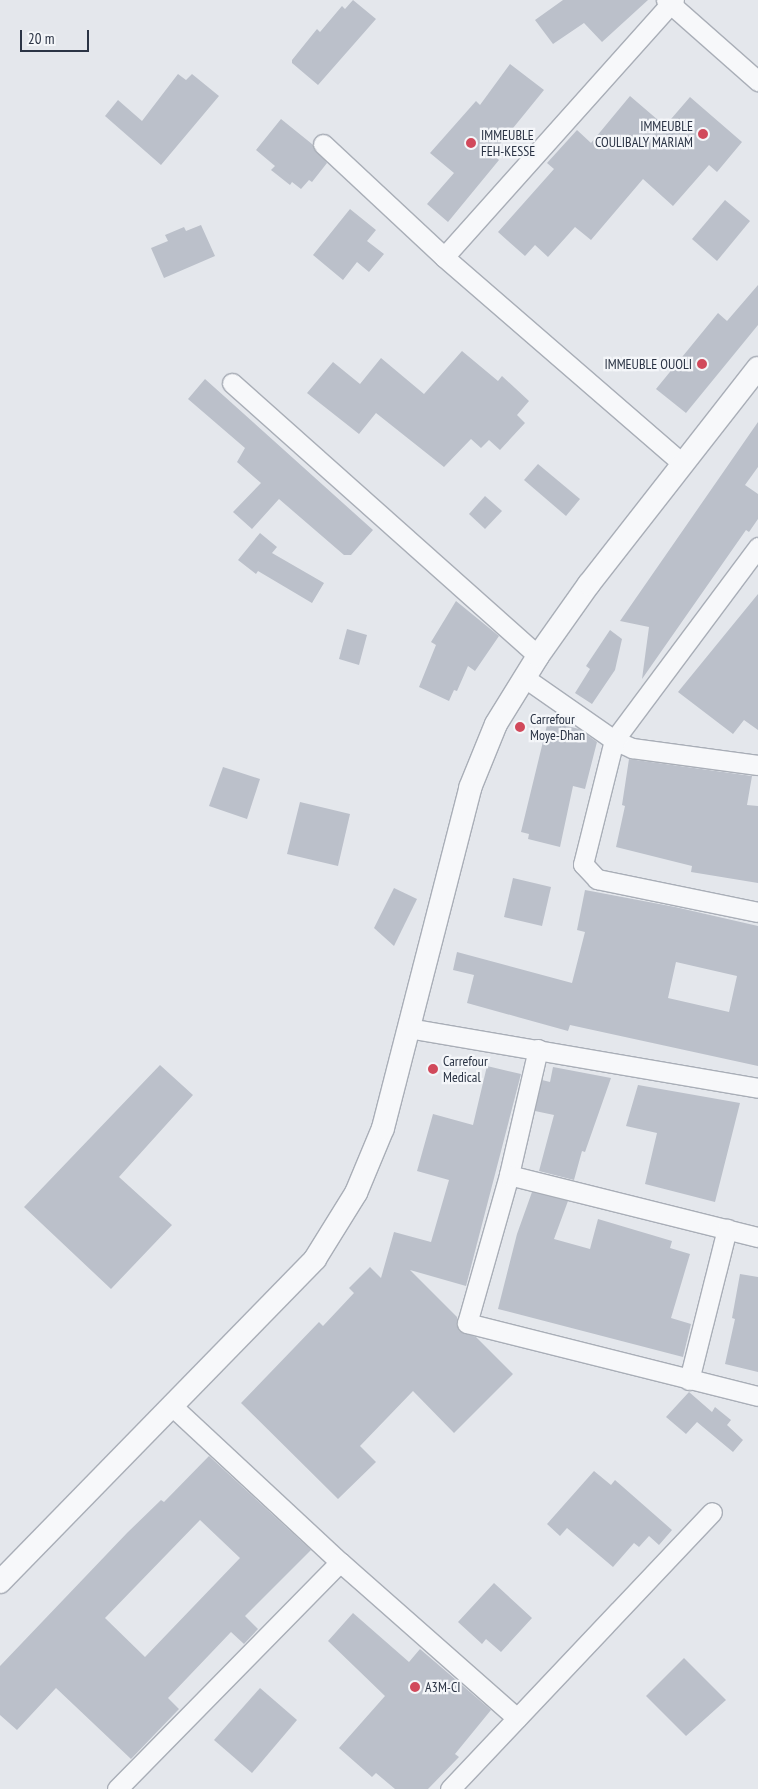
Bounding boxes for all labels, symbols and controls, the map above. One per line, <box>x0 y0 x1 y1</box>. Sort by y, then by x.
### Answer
scale bar <box>22 20 91 52</box>
text: 20 m <box>28 29 54 48</box>
place label: IMMEUBLE COULIBALY MARIAM <box>595 118 693 150</box>
place label: IMMEUBLE FEH-KESSE <box>481 127 535 160</box>
marker: IMMEUBLE COULIBALY MARIAM <box>697 128 709 140</box>
marker: IMMEUBLE FEH-KESSE <box>465 137 477 149</box>
place label: IMMEUBLE OUOLI <box>604 356 692 372</box>
marker: IMMEUBLE OUOLI <box>696 358 708 370</box>
place label: Carrefour Moye-Dhan <box>530 711 585 744</box>
marker: Carrefour Moye-Dhan <box>514 721 526 733</box>
place label: Carrefour Medical <box>443 1053 488 1086</box>
marker: Carrefour Medical <box>427 1063 439 1075</box>
place label: A3M-CI <box>425 1679 461 1695</box>
marker: A3M-CI <box>409 1681 421 1693</box>

